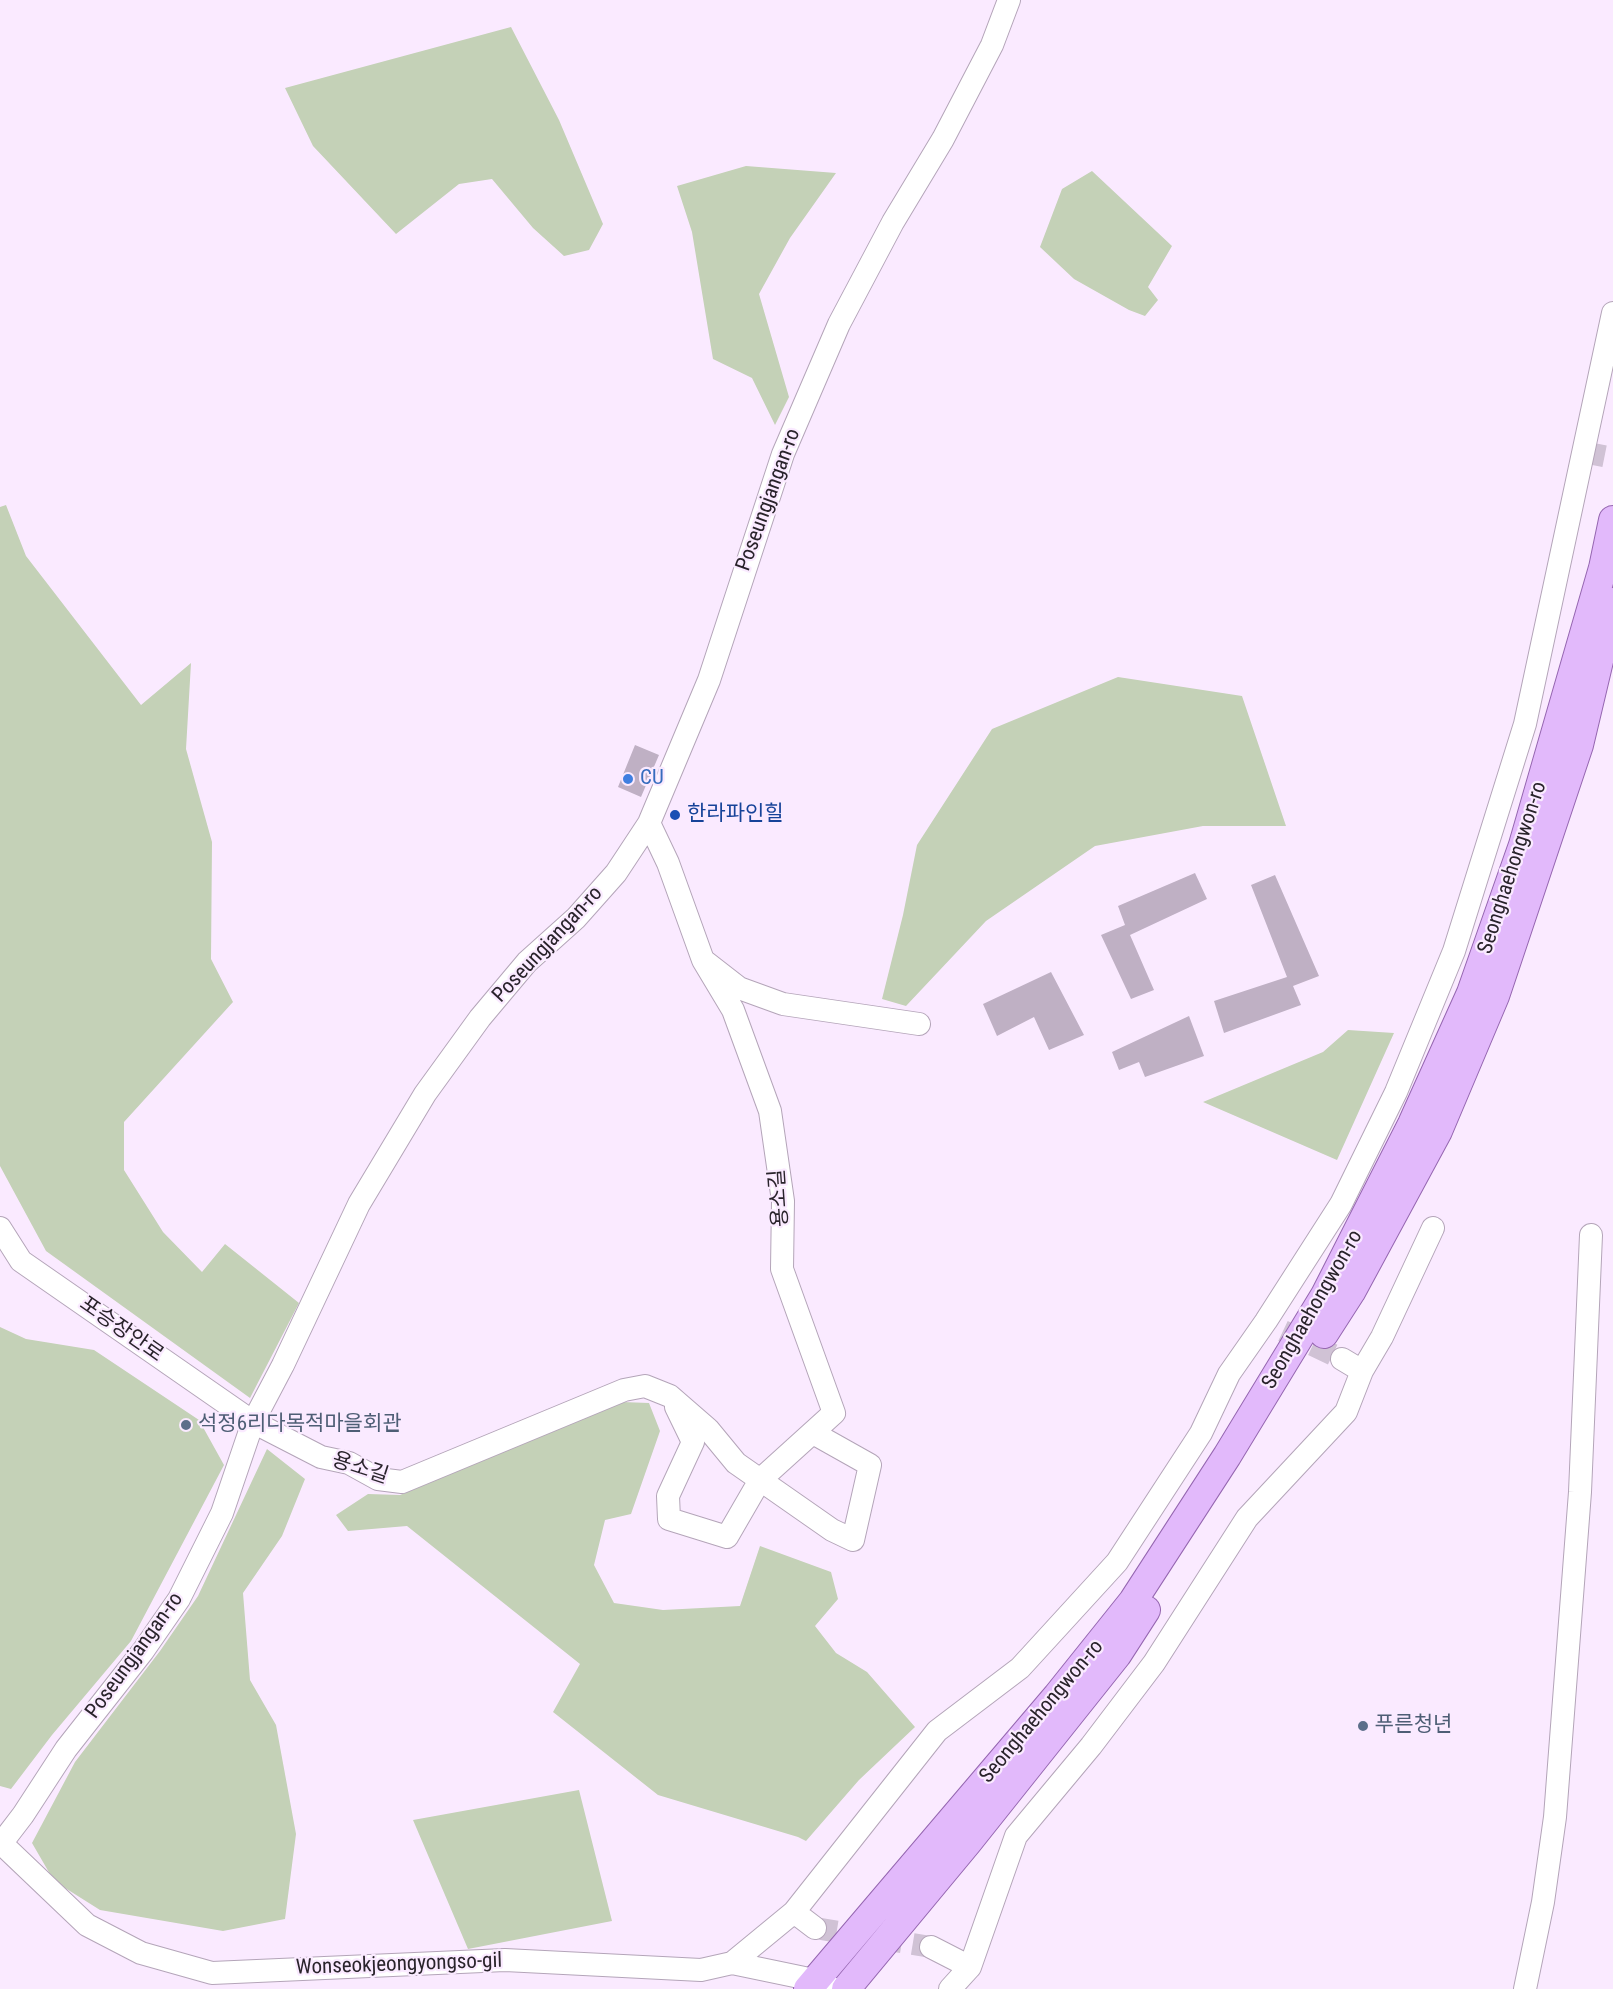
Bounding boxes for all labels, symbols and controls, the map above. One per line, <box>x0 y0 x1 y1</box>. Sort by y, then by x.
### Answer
street label: Poseungjangan-ro <box>732 425 806 575</box>
place label: CU <box>640 766 664 792</box>
marker: CU <box>621 772 635 786</box>
street label: Seonghaehongwon-ro <box>1473 779 1553 957</box>
place label: 한라파인힐 <box>687 802 784 828</box>
marker: 한라파인힐 <box>668 808 682 822</box>
street label: Poseungjangan-ro <box>488 882 608 1008</box>
street label: 용소길 <box>765 1168 795 1228</box>
street label: Seonghaehongwon-ro <box>1257 1226 1369 1394</box>
street label: 포승장안로 <box>74 1292 168 1368</box>
place label: 석정6리다목적마을회관 <box>198 1412 402 1438</box>
marker: 석정6리다목적마을회관 <box>179 1418 193 1432</box>
street label: 용소길 <box>329 1448 391 1490</box>
street label: Poseungjangan-ro <box>81 1588 189 1724</box>
street label: Seonghaehongwon-ro <box>975 1635 1109 1789</box>
place label: 푸른청년 <box>1375 1713 1452 1739</box>
marker: 푸른청년 <box>1356 1719 1370 1733</box>
street label: Wonseokjeongyongso-gil <box>295 1949 503 1981</box>

